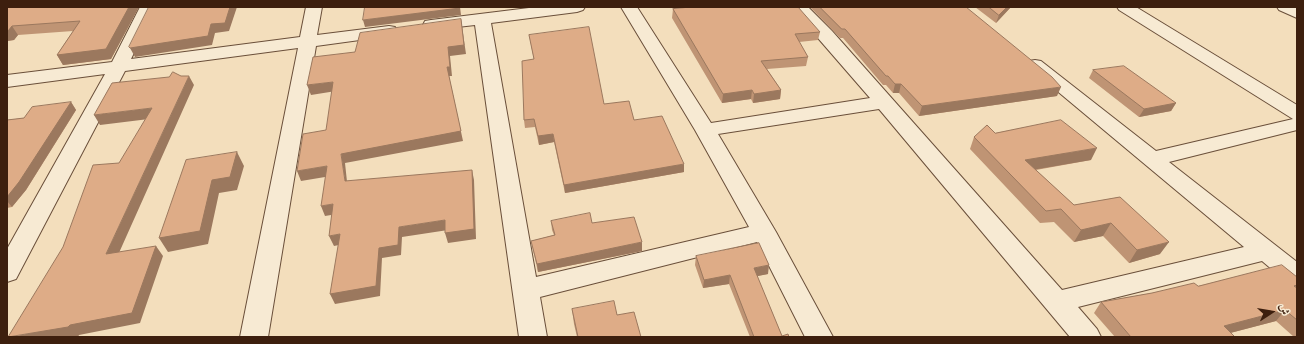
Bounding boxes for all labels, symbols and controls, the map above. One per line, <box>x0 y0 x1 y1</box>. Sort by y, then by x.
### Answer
north arrow <box>1252 292 1292 332</box>
text: ش <box>1276 303 1292 316</box>

